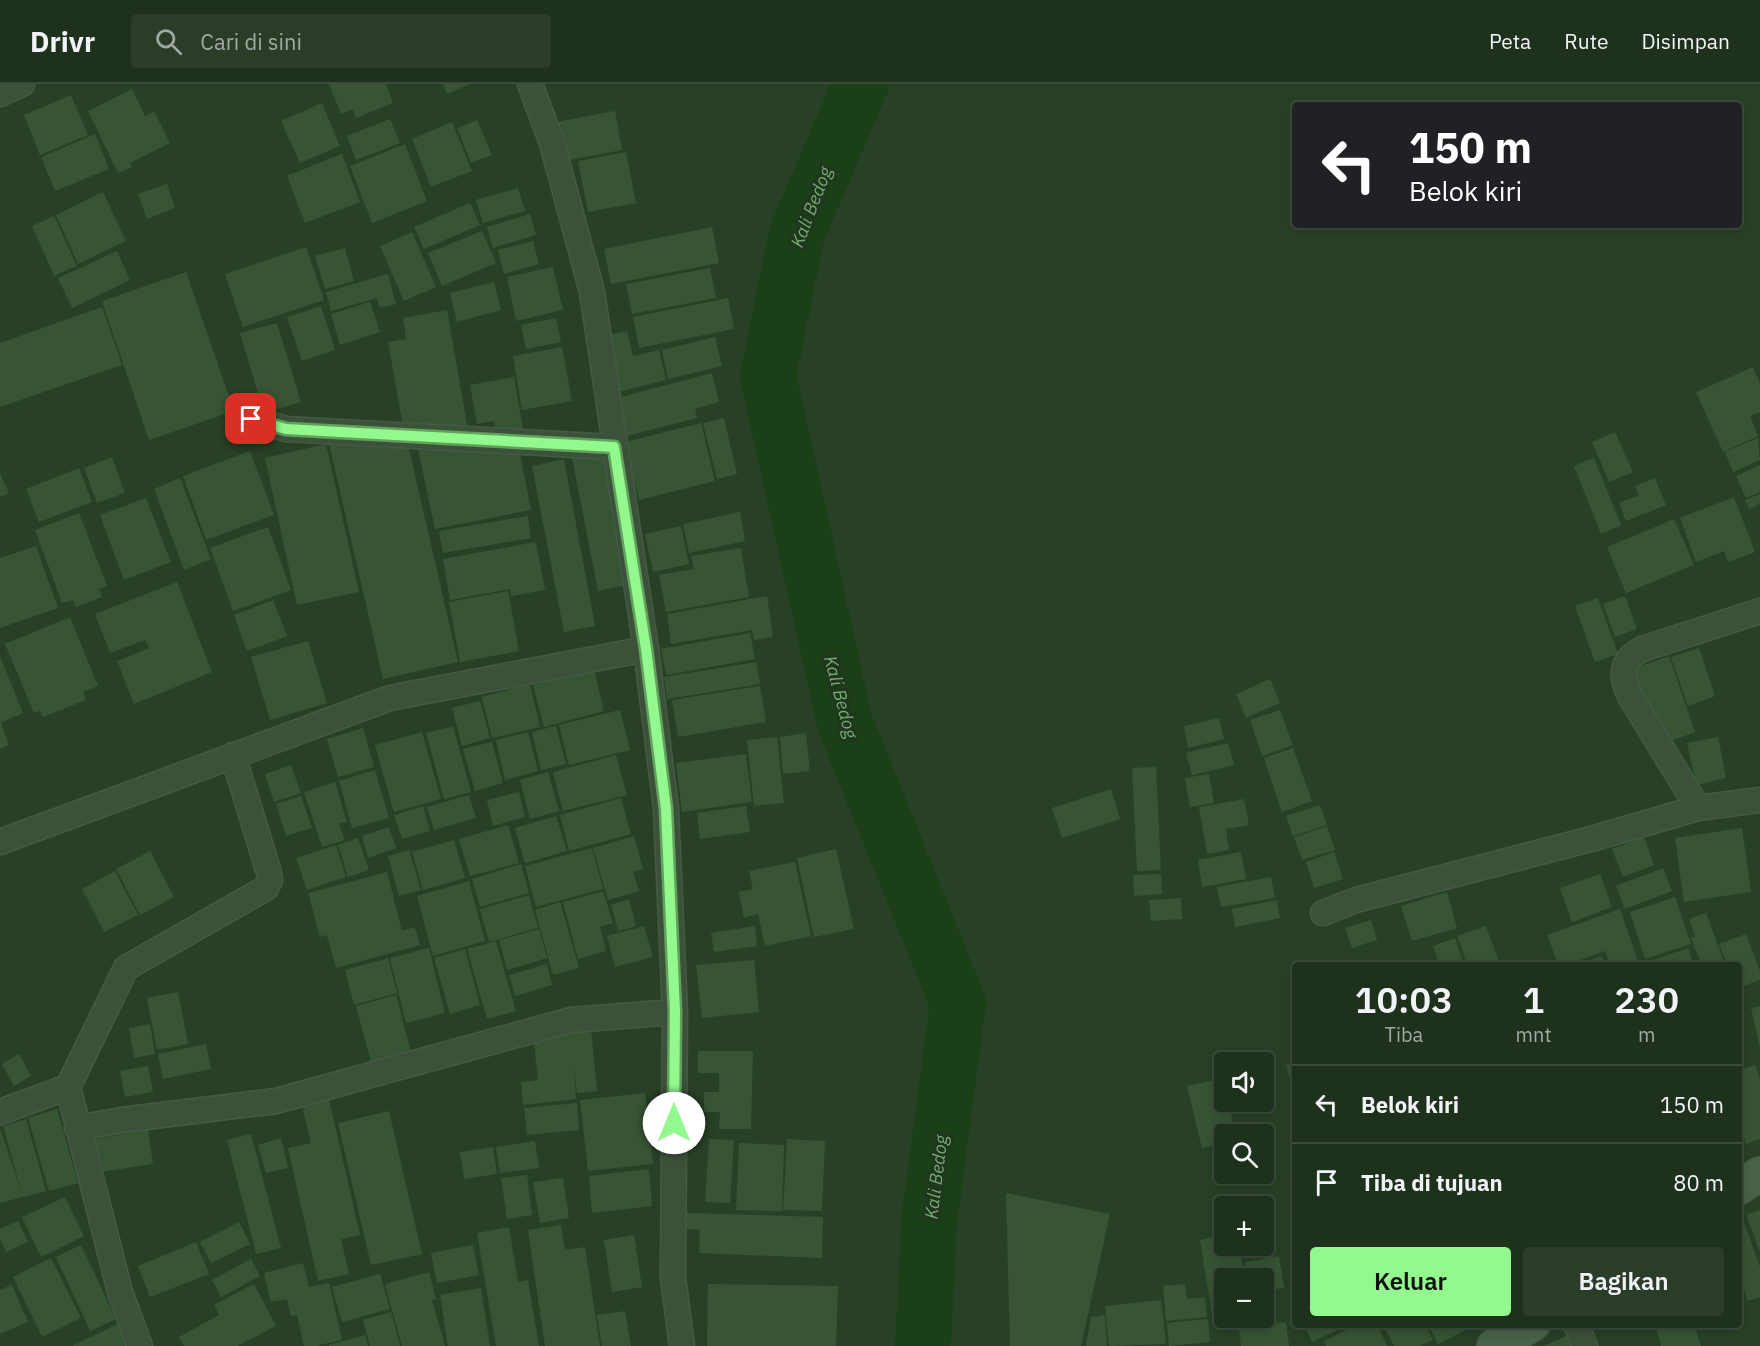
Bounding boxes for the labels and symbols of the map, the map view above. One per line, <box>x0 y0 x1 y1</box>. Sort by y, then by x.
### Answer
water label: Kali Bedog <box>785 163 837 251</box>
pin <box>225 393 276 444</box>
water label: Kali Bedog <box>819 653 863 742</box>
position arrow <box>642 1091 706 1155</box>
water label: Kali Bedog <box>919 1133 953 1220</box>

